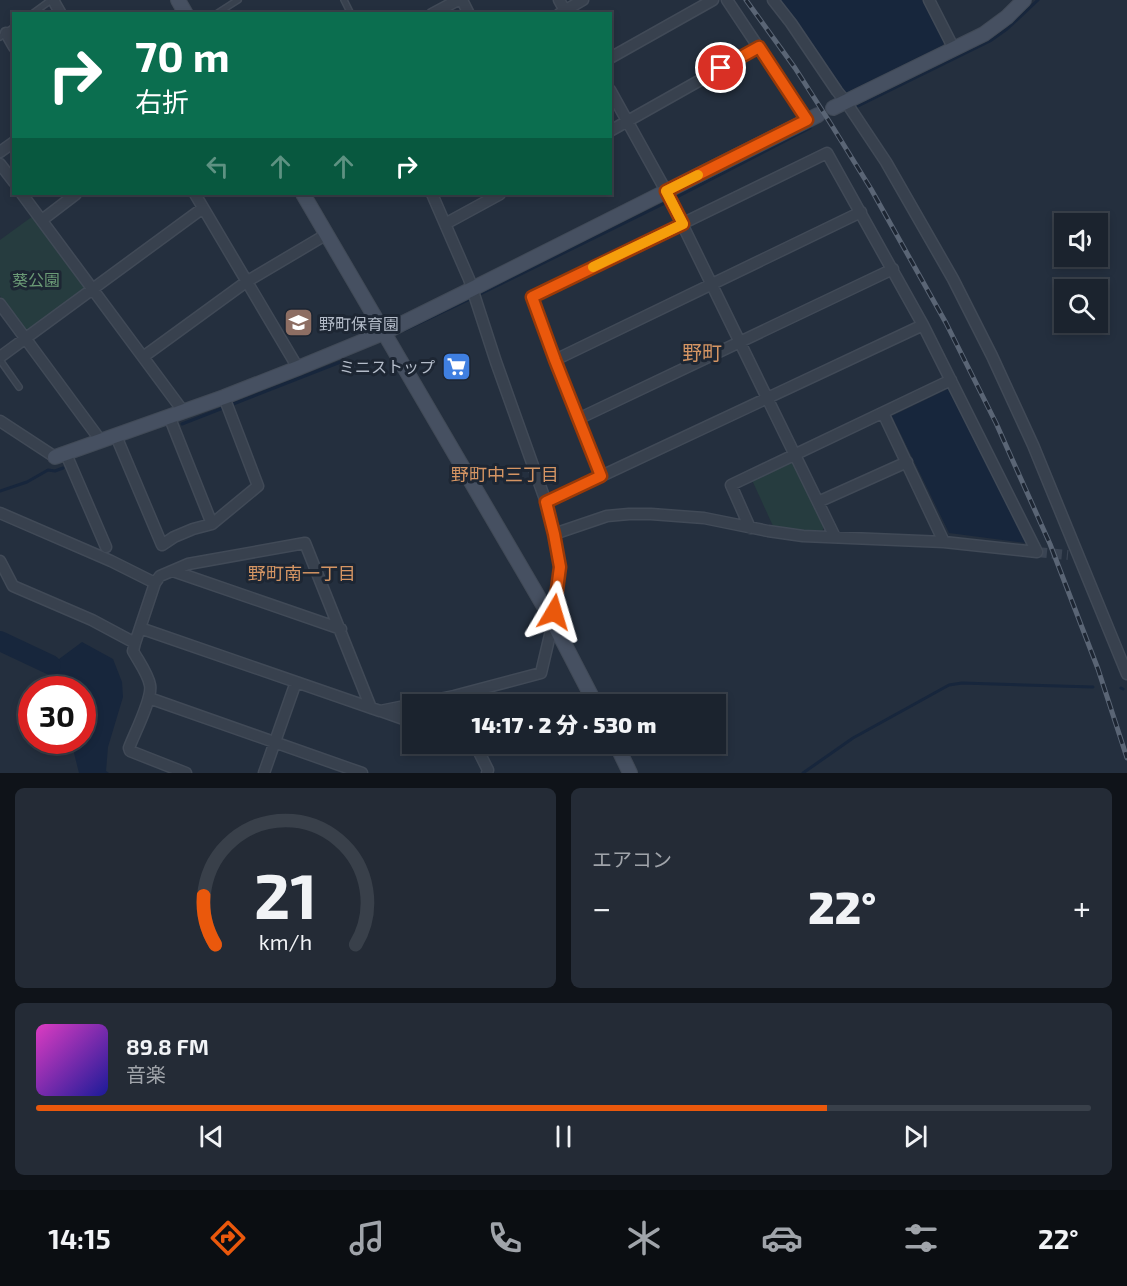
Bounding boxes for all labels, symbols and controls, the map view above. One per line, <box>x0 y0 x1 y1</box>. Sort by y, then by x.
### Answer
text: 70 m <box>135 30 230 80</box>
icon: right <box>36 36 114 114</box>
pin <box>695 42 746 93</box>
icon: arrive <box>704 51 737 84</box>
text: 右折 <box>135 85 189 117</box>
icon: left <box>201 150 234 183</box>
icon: ahead <box>264 150 297 183</box>
icon: ahead <box>327 150 360 183</box>
icon: right <box>390 150 423 183</box>
map controls <box>1054 213 1108 333</box>
button: sound <box>1054 213 1108 267</box>
park label: 葵公園 <box>12 270 60 289</box>
button: search <box>1054 279 1108 333</box>
school or university icon: 野町保育園 <box>282 307 314 339</box>
place label: 野町保育園 <box>319 314 399 333</box>
district label: 野町 <box>682 340 722 364</box>
supermarket icon: ミニストップ <box>440 350 472 382</box>
place label: ミニストップ <box>339 357 435 376</box>
district label: 野町中三丁目 <box>451 463 559 485</box>
district label: 野町南一丁目 <box>248 562 356 584</box>
position arrow <box>522 580 586 644</box>
speed limit sign: 30 <box>18 676 96 754</box>
text: 14:17 · 2 分 · 530 m <box>472 711 656 737</box>
text: エアコン <box>592 847 672 871</box>
text: 21 <box>254 857 317 932</box>
text: 22° <box>808 879 876 933</box>
text: − <box>592 887 611 927</box>
text: + <box>1073 887 1091 927</box>
text: km/h <box>259 929 312 954</box>
text: 89.8 FM <box>126 1033 209 1059</box>
text: 音楽 <box>126 1062 166 1086</box>
icon: previous <box>195 1120 228 1153</box>
icon: pause <box>547 1120 580 1153</box>
icon: next <box>899 1120 932 1153</box>
icon: directions <box>207 1217 249 1259</box>
icon: music <box>346 1217 388 1259</box>
icon: phone <box>484 1217 526 1259</box>
icon: climate <box>623 1217 665 1259</box>
icon: car <box>761 1217 803 1259</box>
icon: filters <box>900 1217 942 1259</box>
text: 14:15 <box>48 1222 111 1254</box>
text: 22° <box>1038 1222 1079 1254</box>

